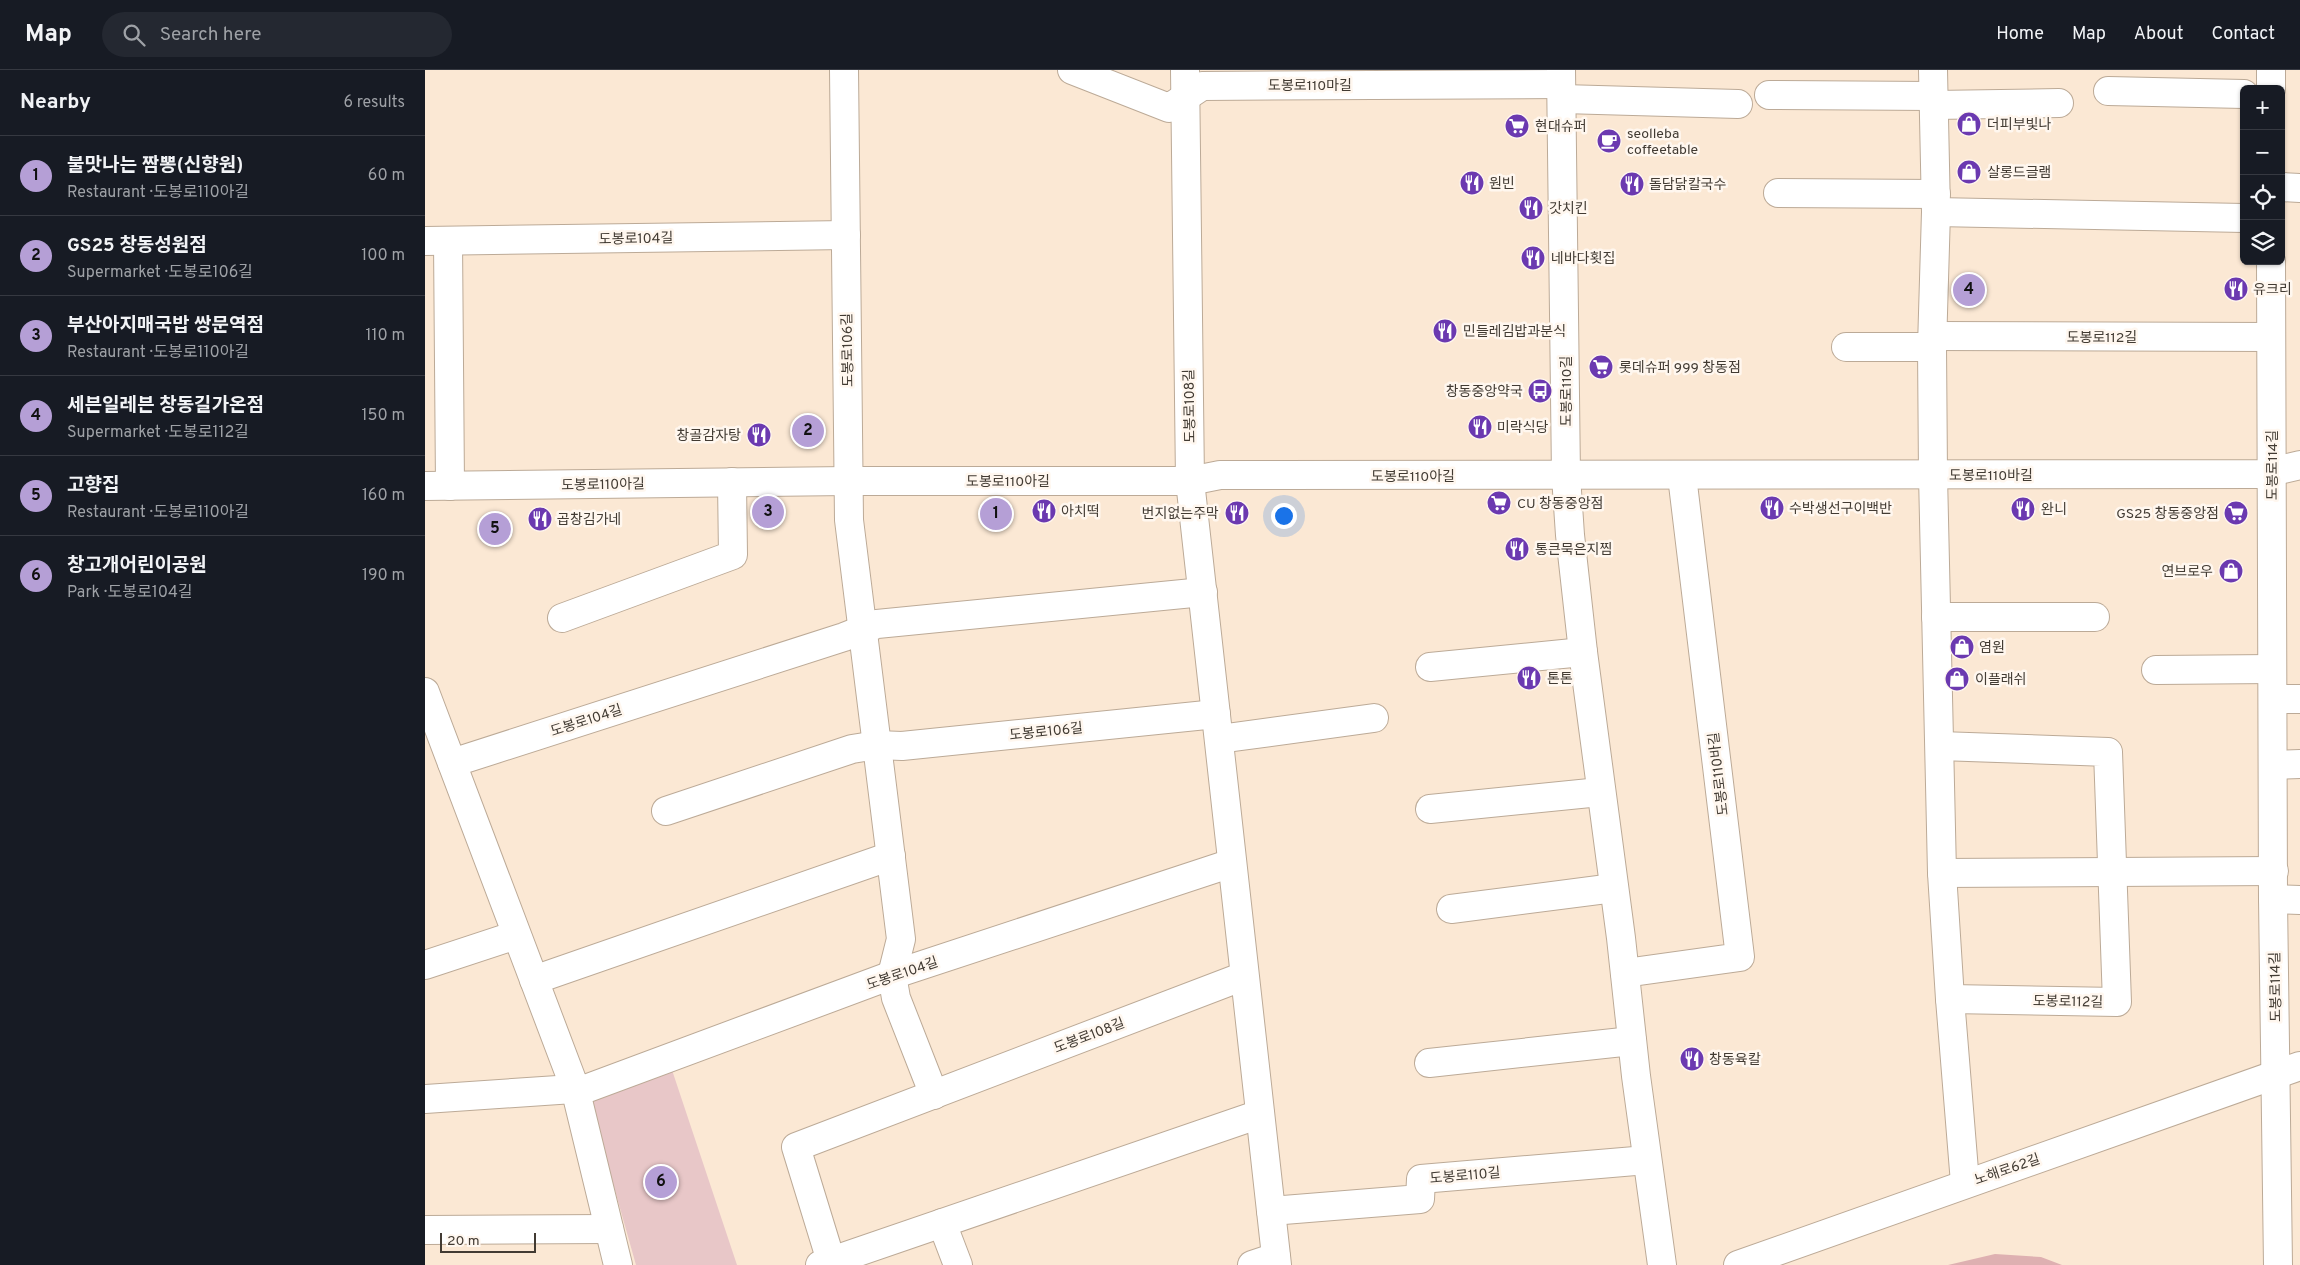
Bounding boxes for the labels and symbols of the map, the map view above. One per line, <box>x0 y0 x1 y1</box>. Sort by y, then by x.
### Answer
street label: 도봉로110마길 <box>1268 78 1352 95</box>
shop icon: 더피부빛나 <box>1956 111 1982 137</box>
supermarket icon: 현대슈퍼 <box>1504 113 1530 139</box>
place label: 더피부빛나 <box>1987 117 2052 134</box>
place label: 현대슈퍼 <box>1535 118 1587 136</box>
place label: seolleba coffeetable <box>1627 126 1698 159</box>
cafe icon: seolleba coffeetable <box>1596 128 1622 154</box>
shop icon: 살롱드글램 <box>1956 159 1982 185</box>
place label: 살롱드글램 <box>1987 165 2051 182</box>
restaurant icon: 원빈 <box>1459 170 1485 196</box>
restaurant icon: 돌담닭칼국수 <box>1619 171 1645 197</box>
place label: 원빈 <box>1489 176 1515 193</box>
place label: 돌담닭칼국수 <box>1649 177 1726 194</box>
restaurant icon: 갓치킨 <box>1518 195 1544 221</box>
place label: 갓치킨 <box>1549 201 1588 218</box>
street label: 도봉로104길 <box>599 230 673 249</box>
restaurant icon: 네바다횟집 <box>1520 245 1546 271</box>
place label: 네바다횟집 <box>1551 250 1615 268</box>
pin: 4 <box>1953 271 1985 309</box>
restaurant icon: 유크리 <box>2223 276 2249 302</box>
place label: 유크리 <box>2253 282 2292 299</box>
street label: 도봉로106길 <box>839 313 858 387</box>
restaurant icon: 민들레김밥과분식 <box>1432 318 1458 344</box>
place label: 민들레김밥과분식 <box>1463 324 1566 341</box>
street label: 도봉로112길 <box>2067 330 2137 347</box>
supermarket icon: 롯데슈퍼 999 창동점 <box>1588 354 1614 380</box>
street label: 도봉로110길 <box>1559 356 1576 426</box>
place label: 롯데슈퍼 999 창동점 <box>1619 360 1741 377</box>
street label: 도봉로108길 <box>1181 369 1200 443</box>
bus stop icon: 창동중앙약국 <box>1527 378 1553 404</box>
place label: 창동중앙약국 <box>1446 384 1523 401</box>
pin: 2 <box>792 412 824 450</box>
restaurant icon: 미락식당 <box>1467 414 1493 440</box>
place label: 미락식당 <box>1497 420 1549 437</box>
restaurant icon: 창골감자탕 <box>746 422 772 448</box>
place label: 창골감자탕 <box>677 428 741 445</box>
street label: 도봉로114길 <box>2265 430 2282 500</box>
street label: 도봉로110바길 <box>1949 468 2033 485</box>
street label: 도봉로110아길 <box>1371 469 1455 486</box>
street label: 도봉로110아길 <box>966 474 1050 491</box>
street label: 도봉로110아길 <box>561 476 645 495</box>
supermarket icon: CU 창동중앙점 <box>1486 490 1512 516</box>
pin: 3 <box>752 493 784 531</box>
pin: 1 <box>980 495 1012 533</box>
restaurant icon: 수박생선구이백반 <box>1759 495 1785 521</box>
place label: CU 창동중앙점 <box>1517 496 1603 513</box>
restaurant icon: 완니 <box>2010 496 2036 522</box>
restaurant icon: 아치떡 <box>1031 498 1057 524</box>
restaurant icon: 번지없는주막 <box>1224 500 1250 526</box>
supermarket icon: GS25 창동중앙점 <box>2223 500 2249 526</box>
place label: 수박생선구이백반 <box>1789 501 1892 518</box>
place label: 완니 <box>2041 502 2067 519</box>
your location <box>1271 503 1297 529</box>
place label: 아치떡 <box>1061 504 1100 521</box>
restaurant icon: 곱창김가네 <box>527 506 553 532</box>
place label: 번지없는주막 <box>1142 506 1219 523</box>
place label: GS25 창동중앙점 <box>2116 506 2219 523</box>
pin: 5 <box>479 510 511 548</box>
place label: 곱창김가네 <box>557 512 621 529</box>
restaurant icon: 통큰묵은지찜 <box>1504 536 1530 562</box>
place label: 통큰묵은지찜 <box>1535 542 1612 559</box>
shop icon: 연브로우 <box>2218 558 2244 584</box>
place label: 연브로우 <box>2161 564 2213 581</box>
shop icon: 염원 <box>1949 634 1975 660</box>
place label: 염원 <box>1979 640 2005 657</box>
restaurant icon: 톤톤 <box>1516 665 1542 691</box>
shop icon: 이플래쉬 <box>1944 666 1970 692</box>
place label: 톤톤 <box>1547 671 1573 688</box>
place label: 이플래쉬 <box>1975 672 2027 689</box>
street label: 도봉로104길 <box>548 702 624 741</box>
street label: 도봉로106길 <box>1008 720 1084 745</box>
street label: 도봉로110바길 <box>1706 731 1733 816</box>
street label: 도봉로114길 <box>2267 952 2286 1022</box>
street label: 도봉로104길 <box>865 954 940 995</box>
street label: 도봉로112길 <box>2033 993 2103 1012</box>
street label: 도봉로108길 <box>1052 1015 1127 1058</box>
restaurant icon: 창동육칼 <box>1679 1046 1705 1072</box>
place label: 창동육칼 <box>1709 1052 1761 1069</box>
street label: 노해로62길 <box>1972 1151 2043 1190</box>
pin: 6 <box>645 1163 677 1201</box>
street label: 도봉로110길 <box>1429 1165 1501 1188</box>
scale bar <box>440 1230 536 1253</box>

